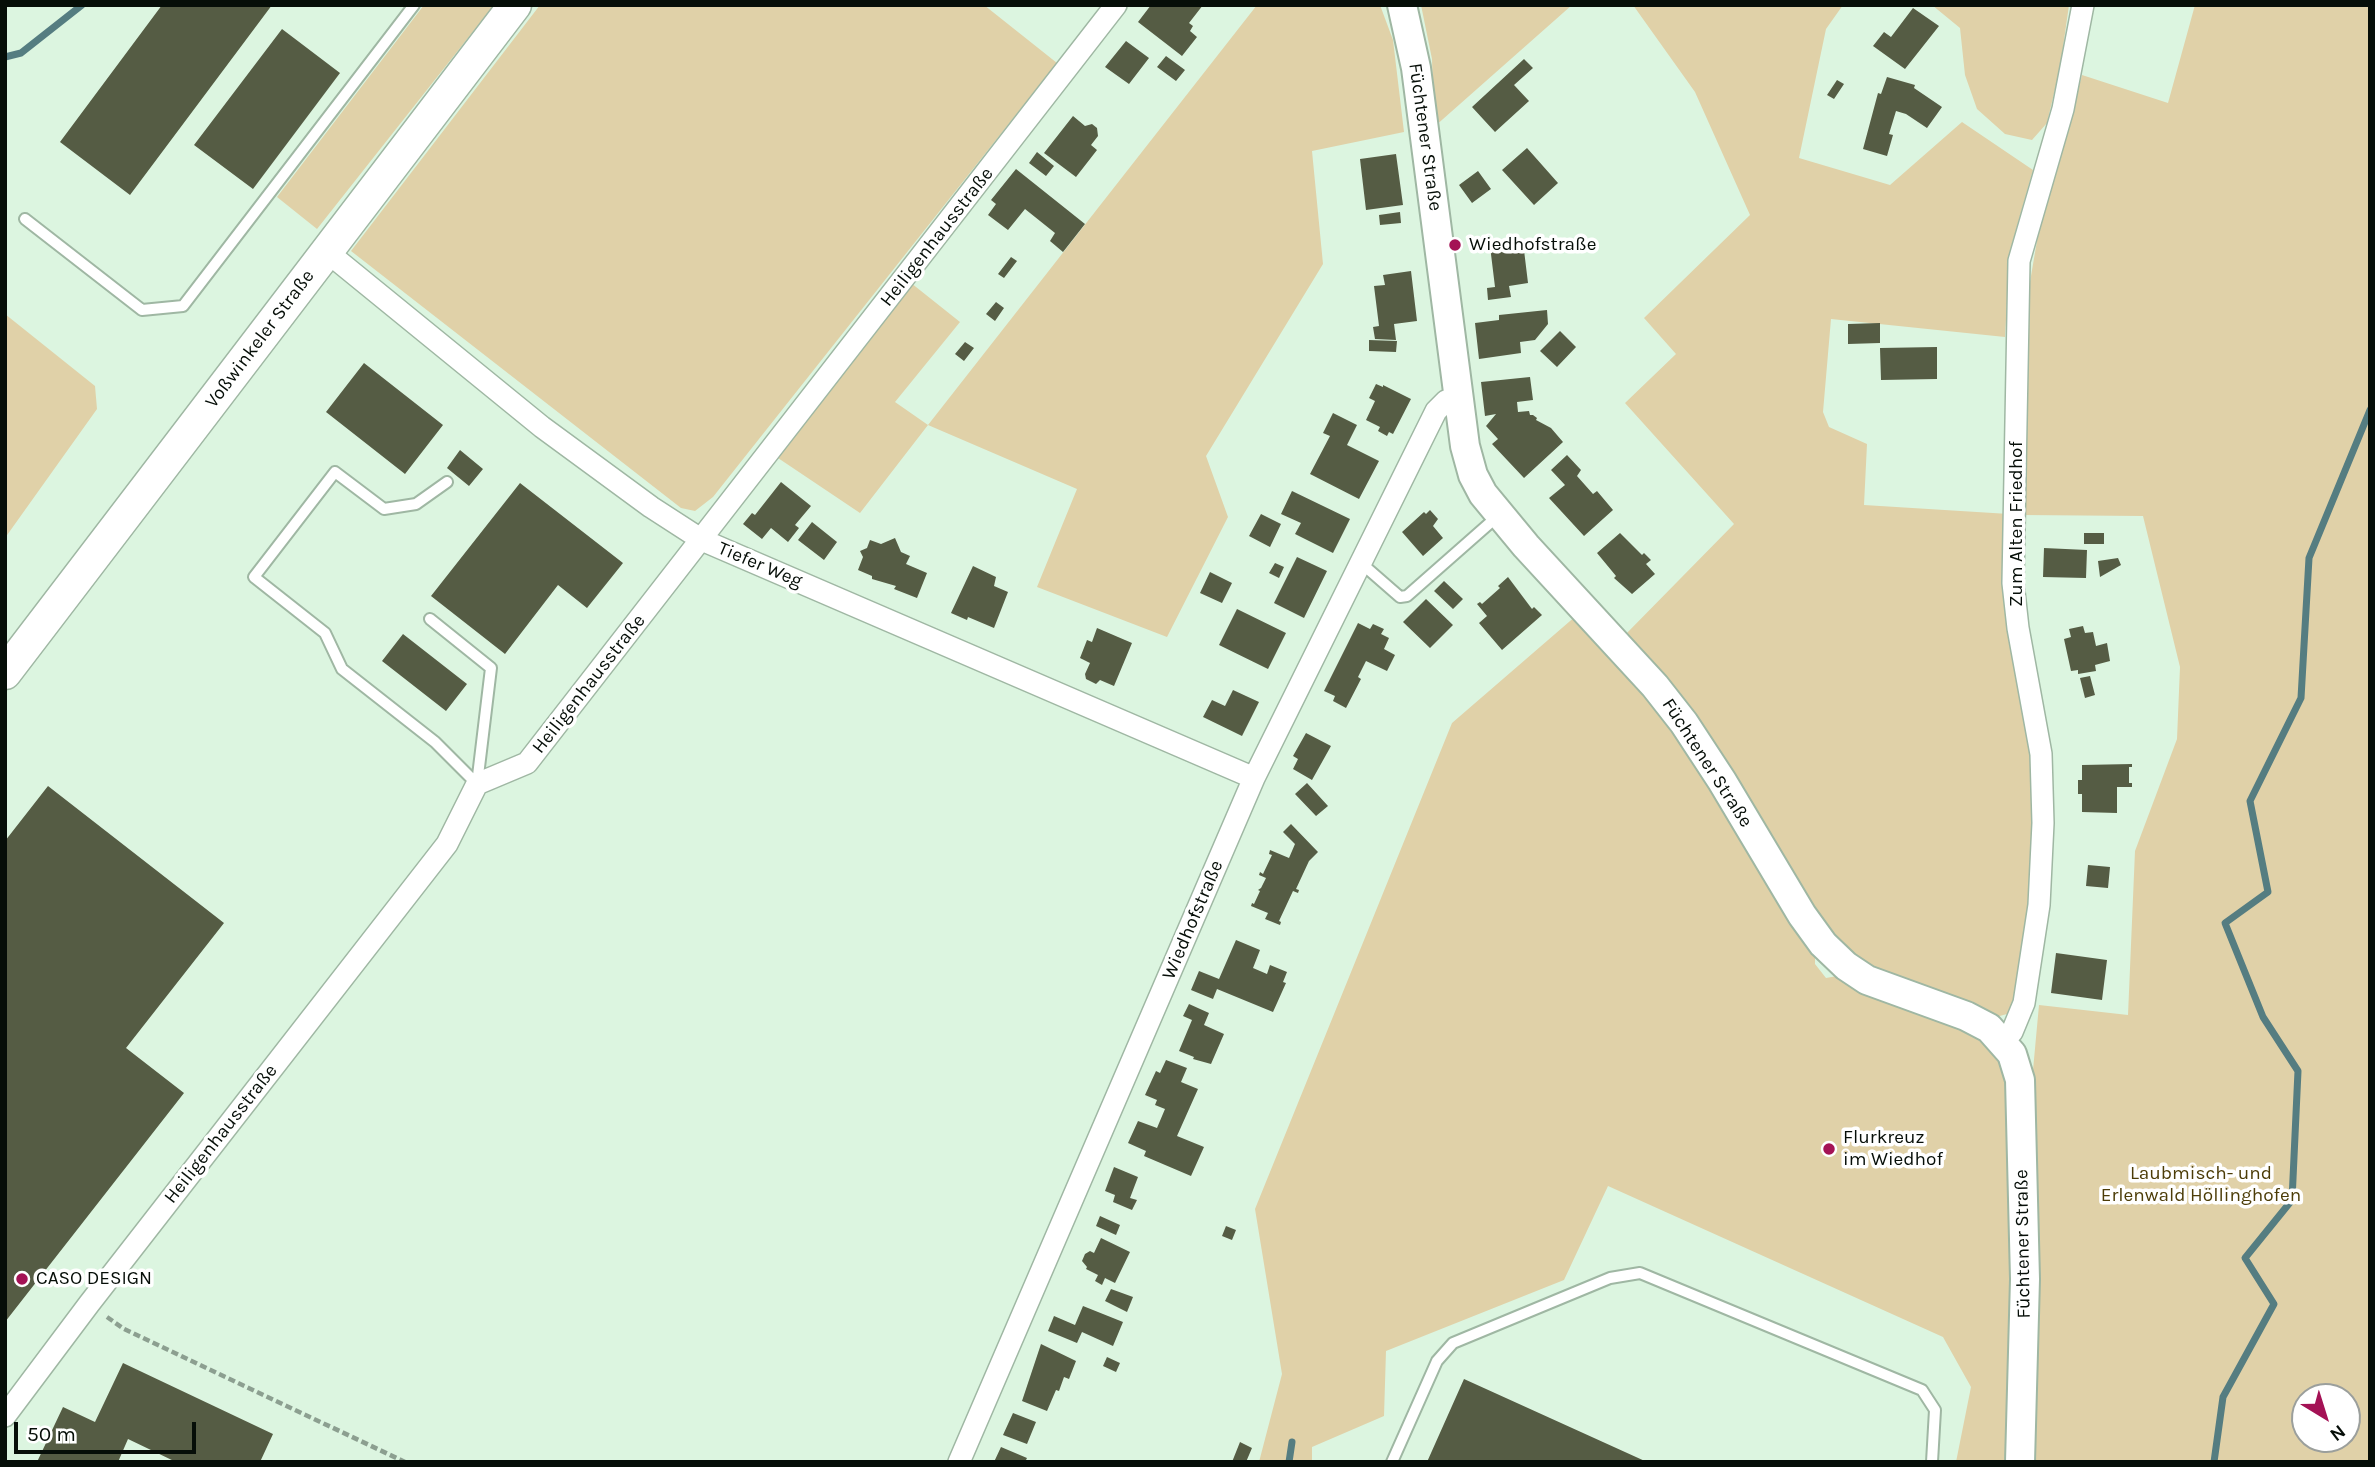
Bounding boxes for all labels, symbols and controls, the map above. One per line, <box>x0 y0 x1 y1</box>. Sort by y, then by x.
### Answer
street label: Füchtener Straße <box>1403 62 1447 212</box>
street label: Heiligenhausstraße <box>876 163 998 311</box>
place label: Wiedhofstraße <box>1469 234 1596 256</box>
marker: Wiedhofstraße <box>1447 237 1463 253</box>
street label: Voßwinkeler Straße <box>201 265 319 413</box>
street label: Zum Alten Friedhof <box>2006 441 2028 607</box>
street label: Tiefer Weg <box>714 537 806 593</box>
street label: Heiligenhausstraße <box>528 610 650 758</box>
street label: Füchtener Straße <box>1657 694 1757 832</box>
street label: Wiedhofstraße <box>1158 857 1228 983</box>
street label: Heiligenhausstraße <box>160 1060 282 1208</box>
place label: Flurkreuz im Wiedhof <box>1843 1127 1943 1171</box>
marker: Flurkreuz im Wiedhof <box>1821 1141 1837 1157</box>
park label: Laubmisch- und Erlenwald Höllinghofen <box>2101 1163 2301 1207</box>
street label: Füchtener Straße <box>2010 1169 2036 1319</box>
place label: CASO DESIGN <box>36 1268 152 1290</box>
marker: CASO DESIGN <box>14 1271 30 1287</box>
north arrow <box>2291 1383 2361 1453</box>
scale bar <box>18 1408 200 1452</box>
text: N <box>2326 1420 2350 1446</box>
text: 50 m <box>27 1422 76 1446</box>

